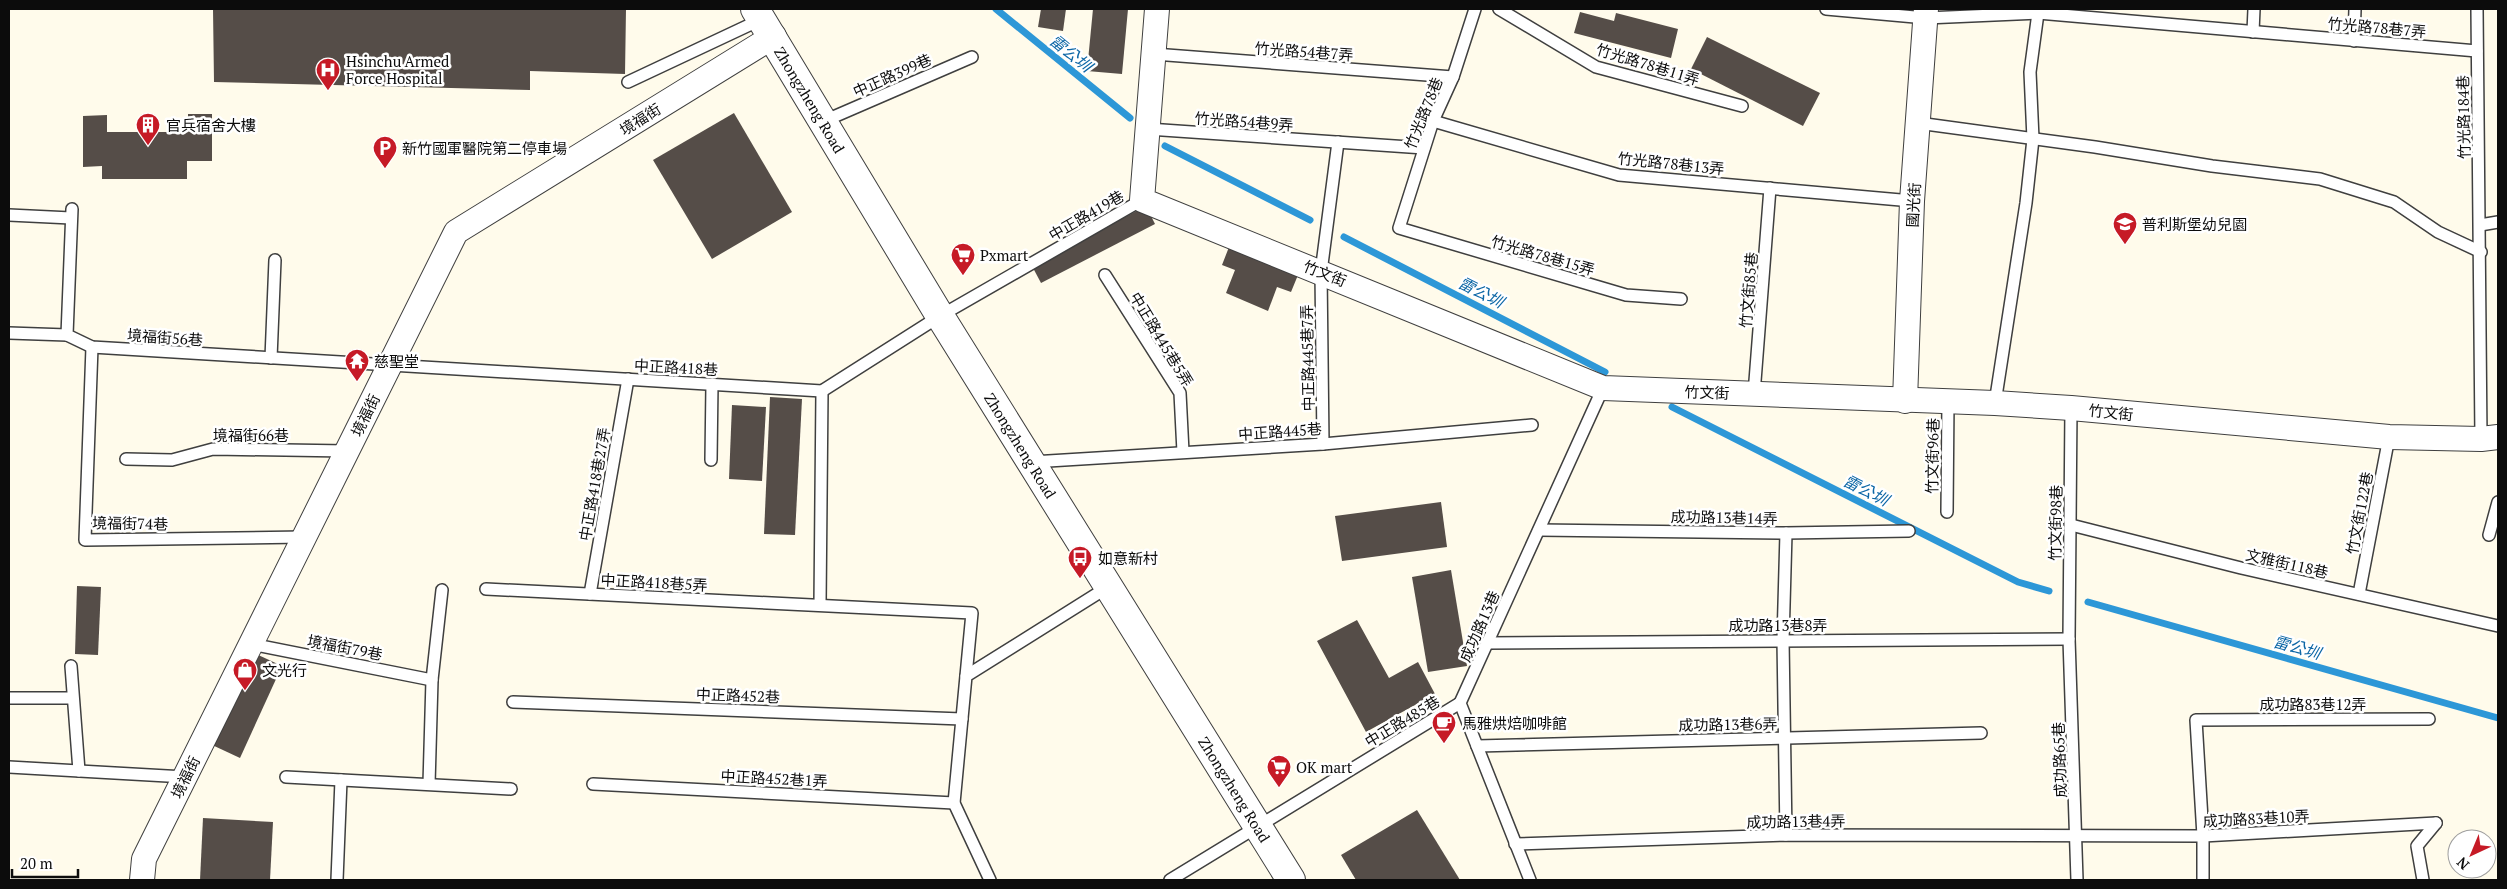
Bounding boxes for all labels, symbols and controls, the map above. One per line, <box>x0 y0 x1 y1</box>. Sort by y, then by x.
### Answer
street label: 竹光路78巷7弄 <box>2327 13 2427 41</box>
water label: 雷公圳 <box>1045 29 1098 78</box>
street label: 竹光路54巷7弄 <box>1254 38 1354 64</box>
street label: 竹光路78巷11弄 <box>1594 39 1702 89</box>
street label: Zhongzheng Road <box>770 43 849 157</box>
street label: 中正路399巷 <box>850 49 934 101</box>
place label: Hsinchu Armed Force Hospital <box>346 51 449 88</box>
hospital icon: Hsinchu Armed Force Hospital <box>315 57 341 91</box>
street label: 竹光路78巷 <box>1399 74 1447 152</box>
street label: 竹光路184巷 <box>2452 75 2474 159</box>
street label: 境福街 <box>616 99 664 139</box>
street label: 竹光路54巷9弄 <box>1194 108 1294 134</box>
building icon: 官兵宿舍大樓 <box>135 112 161 146</box>
place label: 官兵宿舍大樓 <box>166 115 256 135</box>
parking icon: 新竹國軍醫院第二停車場 <box>372 135 398 169</box>
place label: 新竹國軍醫院第二停車場 <box>402 138 567 158</box>
street label: 竹光路78巷13弄 <box>1617 147 1725 179</box>
street label: 國光街 <box>1902 182 1924 228</box>
street label: 中正路419巷 <box>1045 185 1127 245</box>
school or university icon: 普利斯堡幼兒園 <box>2112 211 2138 245</box>
place label: 普利斯堡幼兒園 <box>2142 214 2247 234</box>
street label: 竹光路78巷15弄 <box>1489 231 1597 279</box>
supermarket icon: Pxmart <box>950 242 976 276</box>
place label: Pxmart <box>980 245 1029 265</box>
street label: 竹文街85巷 <box>1735 251 1761 329</box>
street label: 竹文街 <box>1300 255 1350 291</box>
water label: 雷公圳 <box>1455 271 1509 314</box>
street label: 中正路445巷5弄 <box>1126 288 1198 390</box>
street label: 中正路445巷7弄 <box>1296 304 1318 412</box>
street label: 境福街56巷 <box>126 324 204 350</box>
temple icon: 慈聖堂 <box>344 348 370 382</box>
place label: 慈聖堂 <box>374 351 419 371</box>
street label: 中正路418巷 <box>634 355 718 379</box>
street label: 竹文街 <box>1684 381 1730 403</box>
street label: Zhongzheng Road <box>980 389 1061 502</box>
street label: 境福街 <box>346 390 384 440</box>
street label: 竹文街 <box>2088 400 2134 424</box>
street label: 中正路445巷 <box>1237 418 1323 444</box>
street label: 竹文街96巷 <box>1921 418 1943 494</box>
street label: 境福街66巷 <box>213 425 289 445</box>
street label: 中正路418巷27弄 <box>574 426 614 542</box>
water label: 雷公圳 <box>1840 469 1894 512</box>
street label: 竹文街122巷 <box>2341 470 2377 556</box>
street label: 竹文街98巷 <box>2044 485 2066 561</box>
street label: 成功路13巷14弄 <box>1670 506 1778 528</box>
street label: 境福街74巷 <box>92 512 168 534</box>
street label: 文雅街118巷 <box>2244 544 2330 582</box>
bus stop icon: 如意新村 <box>1067 545 1093 579</box>
place label: 如意新村 <box>1098 548 1158 568</box>
street label: 中正路418巷5弄 <box>600 569 708 595</box>
street label: 成功路13巷 <box>1454 587 1504 665</box>
street label: 成功路13巷8弄 <box>1729 615 1828 635</box>
street label: 境福街79巷 <box>306 630 384 664</box>
water label: 雷公圳 <box>2271 630 2325 665</box>
shop icon: 文光行 <box>232 657 258 691</box>
place label: 文光行 <box>262 660 307 680</box>
street label: 中正路452巷 <box>696 684 780 706</box>
street label: 中正路485巷 <box>1361 691 1443 751</box>
street label: 成功路83巷12弄 <box>2260 694 2366 714</box>
cafe icon: 馬雅烘焙咖啡館 <box>1431 710 1457 744</box>
place label: 馬雅烘焙咖啡館 <box>1462 713 1567 733</box>
street label: 成功路13巷6弄 <box>1678 713 1778 735</box>
street label: 成功路65巷 <box>2048 722 2070 798</box>
street label: Zhongzheng Road <box>1194 733 1275 846</box>
street label: 境福街 <box>166 752 204 802</box>
supermarket icon: OK mart <box>1266 754 1292 788</box>
place label: OK mart <box>1296 757 1353 777</box>
street label: 中正路452巷1弄 <box>720 765 828 791</box>
street label: 成功路83巷10弄 <box>2202 805 2310 831</box>
street label: 成功路13巷4弄 <box>1746 810 1846 832</box>
north arrow <box>2447 829 2497 879</box>
scale bar <box>12 846 79 878</box>
text: 20 m <box>20 853 53 873</box>
text: N <box>2452 853 2473 874</box>

